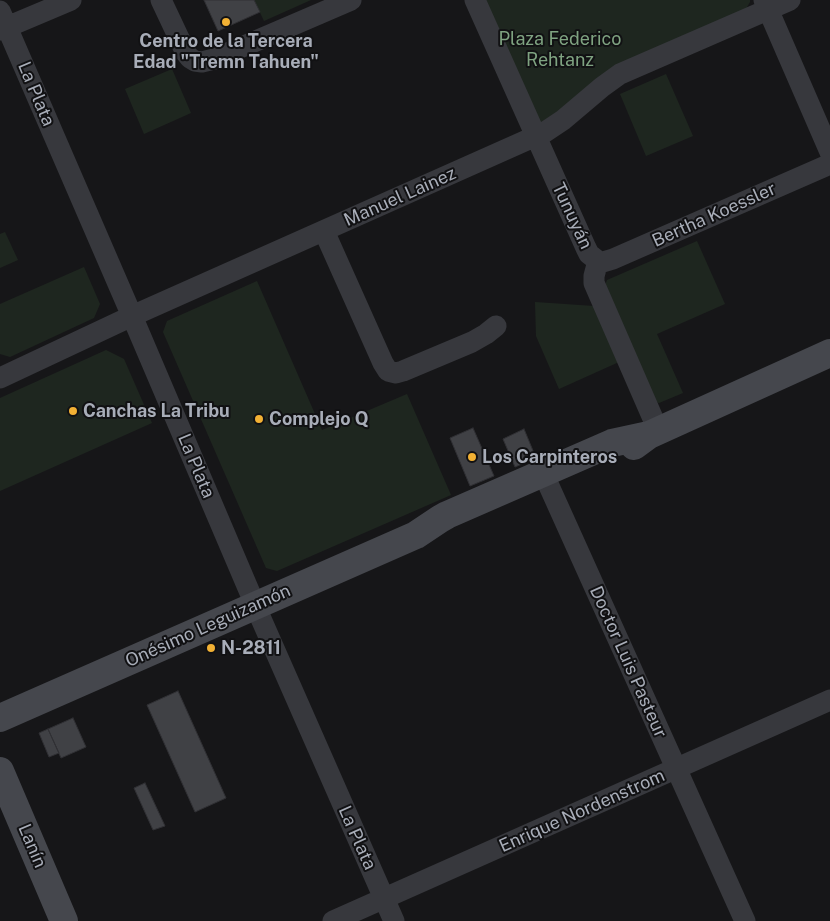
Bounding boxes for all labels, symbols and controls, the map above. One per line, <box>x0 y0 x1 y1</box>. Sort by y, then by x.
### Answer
marker: Centro de la Tercera Edad "Tremn Tahuen" <box>220 16 232 28</box>
park label: Plaza Federico Rehtanz <box>499 28 621 70</box>
place label: Centro de la Tercera Edad "Tremn Tahuen" <box>133 30 319 72</box>
street label: La Plata <box>13 59 59 129</box>
street label: Manuel Lainez <box>341 163 459 231</box>
street label: Bertha Koessler <box>649 178 779 252</box>
street label: Tunuyán <box>547 179 597 253</box>
place label: Canchas La Tribu <box>83 400 230 422</box>
marker: Canchas La Tribu <box>67 405 79 417</box>
place label: Complejo Q <box>269 408 369 430</box>
marker: Complejo Q <box>253 413 265 425</box>
street label: La Plata <box>173 431 219 501</box>
place label: Los Carpinteros <box>482 446 617 468</box>
marker: Los Carpinteros <box>466 451 478 463</box>
street label: Onésimo Leguizamón <box>122 580 294 672</box>
street label: Doctor Luis Pasteur <box>585 583 671 741</box>
place label: N-2811 <box>221 637 281 659</box>
marker: N-2811 <box>205 642 217 654</box>
street label: Enrique Nordenstrom <box>496 765 668 857</box>
street label: La Plata <box>333 803 381 873</box>
street label: Lanín <box>13 821 51 871</box>

